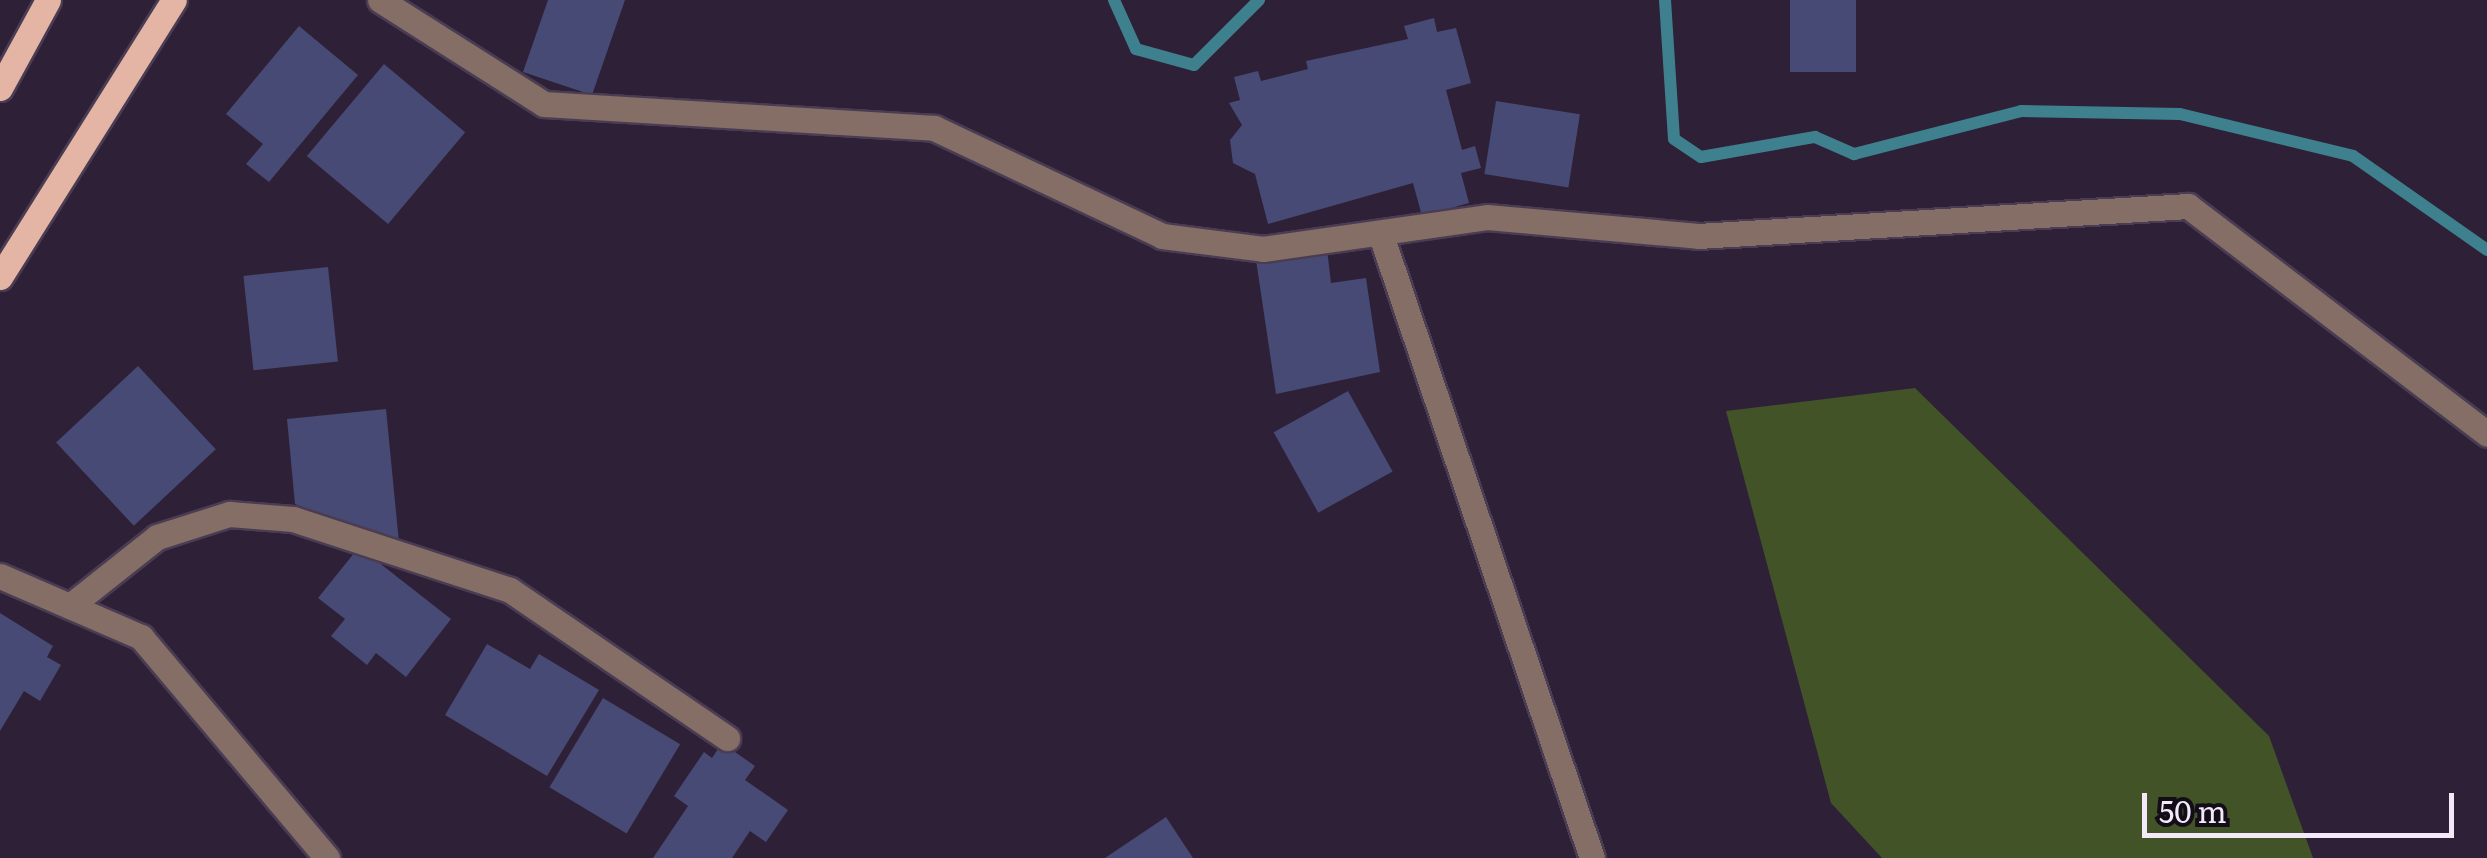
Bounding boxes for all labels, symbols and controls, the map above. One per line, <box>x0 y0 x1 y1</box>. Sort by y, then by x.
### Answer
scale bar <box>2147 773 2460 835</box>
text: 50 m <box>2159 788 2227 832</box>

